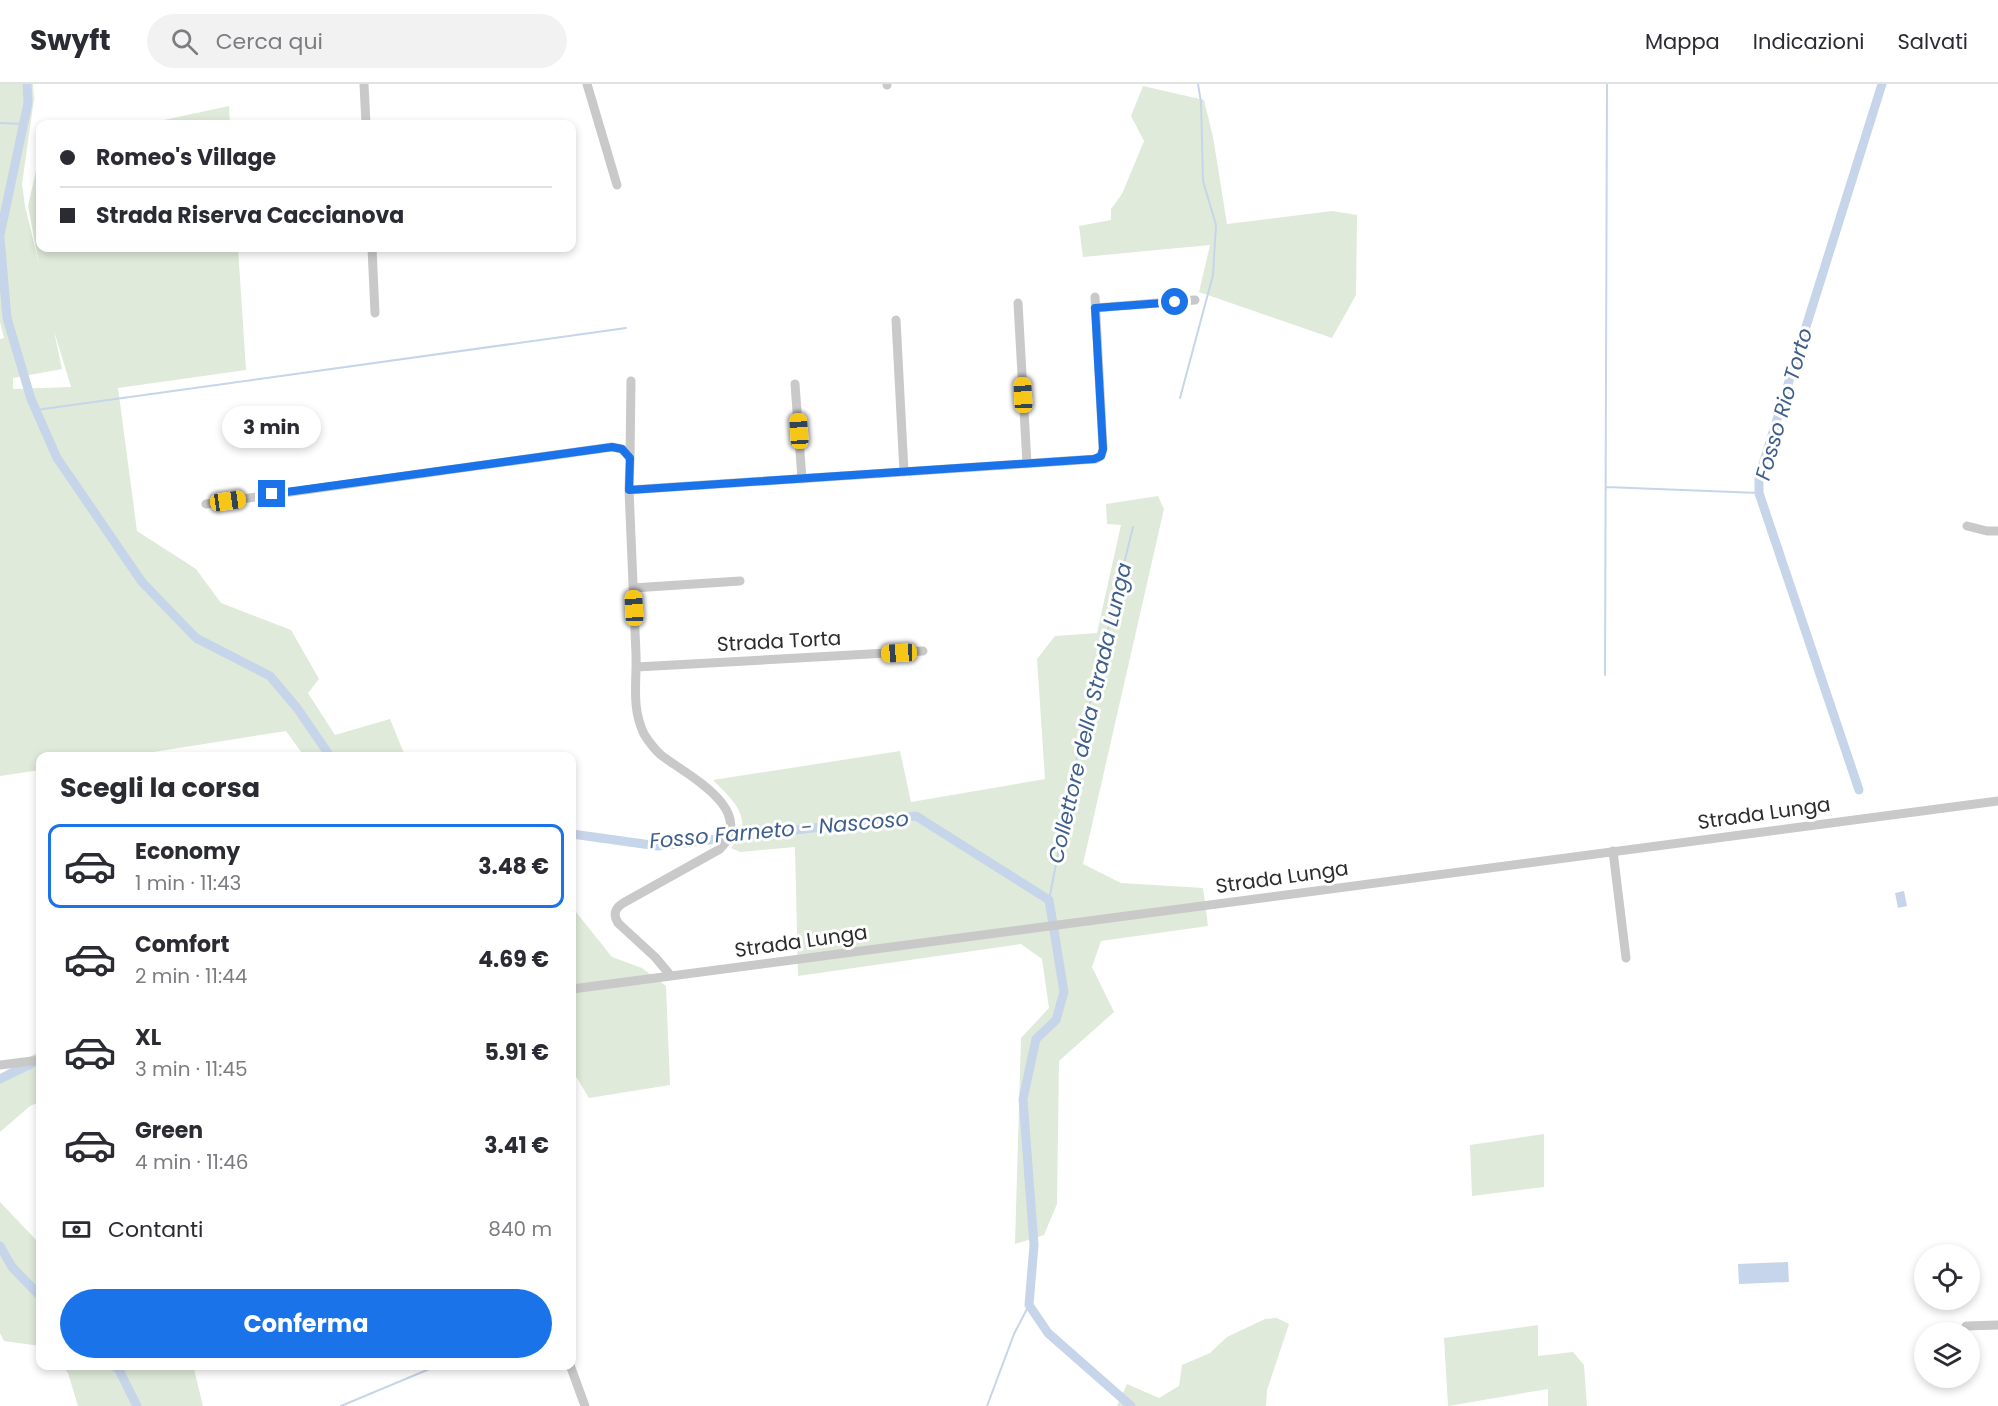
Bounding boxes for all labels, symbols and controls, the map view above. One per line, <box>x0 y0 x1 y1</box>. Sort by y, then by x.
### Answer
search box <box>147 14 567 68</box>
text: Swyft <box>30 21 111 60</box>
icon: search <box>168 25 201 58</box>
text: Cerca qui <box>216 26 323 57</box>
text: Mappa <box>1645 27 1720 56</box>
text: Indicazioni <box>1753 27 1865 56</box>
text: Salvati <box>1898 27 1968 56</box>
text: Romeo's Village <box>96 142 276 173</box>
text: Strada Riserva Caccianova <box>96 200 404 231</box>
route start <box>1161 288 1188 315</box>
water label: Fosso Rio Torto <box>1748 324 1819 483</box>
car <box>1013 377 1033 413</box>
callout: 3 min <box>222 407 322 449</box>
car <box>789 412 809 450</box>
text: 3 min <box>243 413 300 441</box>
route end <box>258 480 285 507</box>
car <box>209 490 247 512</box>
water label: Collettore della Strada Lunga <box>1041 560 1138 866</box>
car <box>624 590 644 626</box>
street label: Strada Torta <box>716 624 842 658</box>
car <box>881 643 917 663</box>
text: Scegli la corsa <box>60 769 260 806</box>
street label: Strada Lunga <box>1696 790 1832 836</box>
water label: Fosso Farneto - Nascoso <box>648 804 910 855</box>
text: Economy <box>135 836 240 867</box>
icon: car <box>63 839 117 893</box>
text: 3.48 € <box>478 851 549 882</box>
street label: Strada Lunga <box>1214 854 1350 900</box>
text: 1 min · 11:43 <box>135 869 241 897</box>
street label: Strada Lunga <box>733 918 869 964</box>
text: Comfort <box>135 929 229 960</box>
icon: car <box>63 932 117 986</box>
text: 4.69 € <box>478 944 549 975</box>
text: 2 min · 11:44 <box>135 962 247 990</box>
text: XL <box>135 1022 161 1053</box>
icon: car <box>63 1025 117 1079</box>
text: 5.91 € <box>485 1037 549 1068</box>
text: 3 min · 11:45 <box>135 1055 248 1083</box>
text: Green <box>135 1115 203 1146</box>
icon: car <box>63 1118 117 1172</box>
text: 3.41 € <box>484 1130 549 1161</box>
text: 4 min · 11:46 <box>135 1148 249 1176</box>
icon: cash <box>60 1213 93 1246</box>
text: Contanti <box>108 1214 204 1245</box>
text: 840 m <box>488 1215 552 1243</box>
map controls <box>1914 1244 1980 1388</box>
button: locate <box>1914 1244 1980 1310</box>
button: Conferma <box>60 1289 552 1358</box>
button: layers <box>1914 1322 1980 1388</box>

